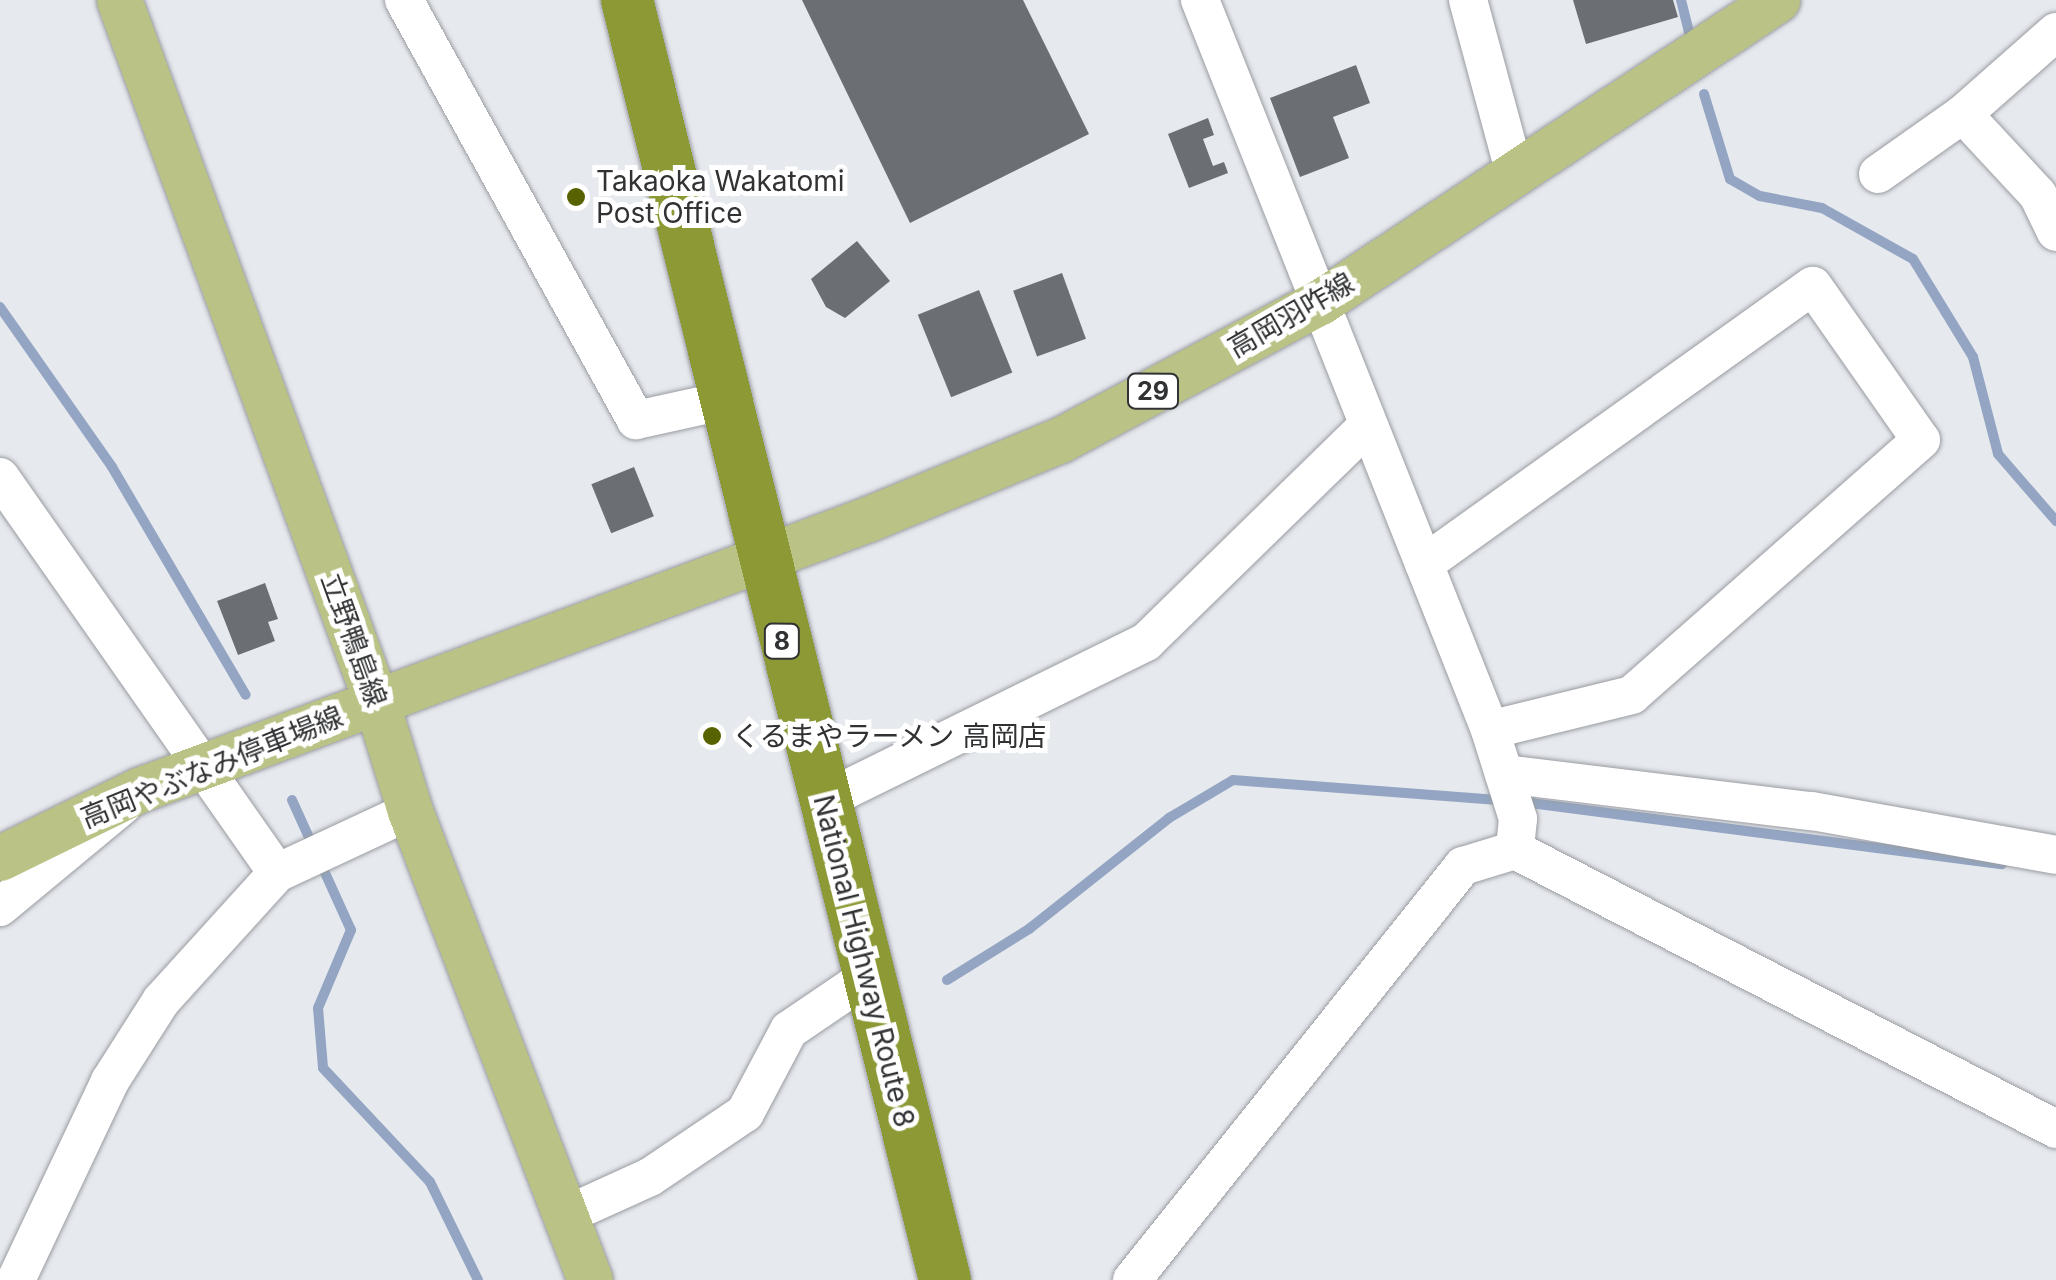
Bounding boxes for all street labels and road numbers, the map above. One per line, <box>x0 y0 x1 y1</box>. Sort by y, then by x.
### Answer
street label: 高岡羽咋線 <box>1222 265 1360 365</box>
road number: 29 <box>1126 371 1180 411</box>
street label: 立野鴨島線 <box>314 568 394 712</box>
road number: 8 <box>762 621 802 661</box>
street label: 高岡やぶなみ停車場線 <box>76 699 348 835</box>
street label: National Highway Route 8 <box>806 792 922 1130</box>

